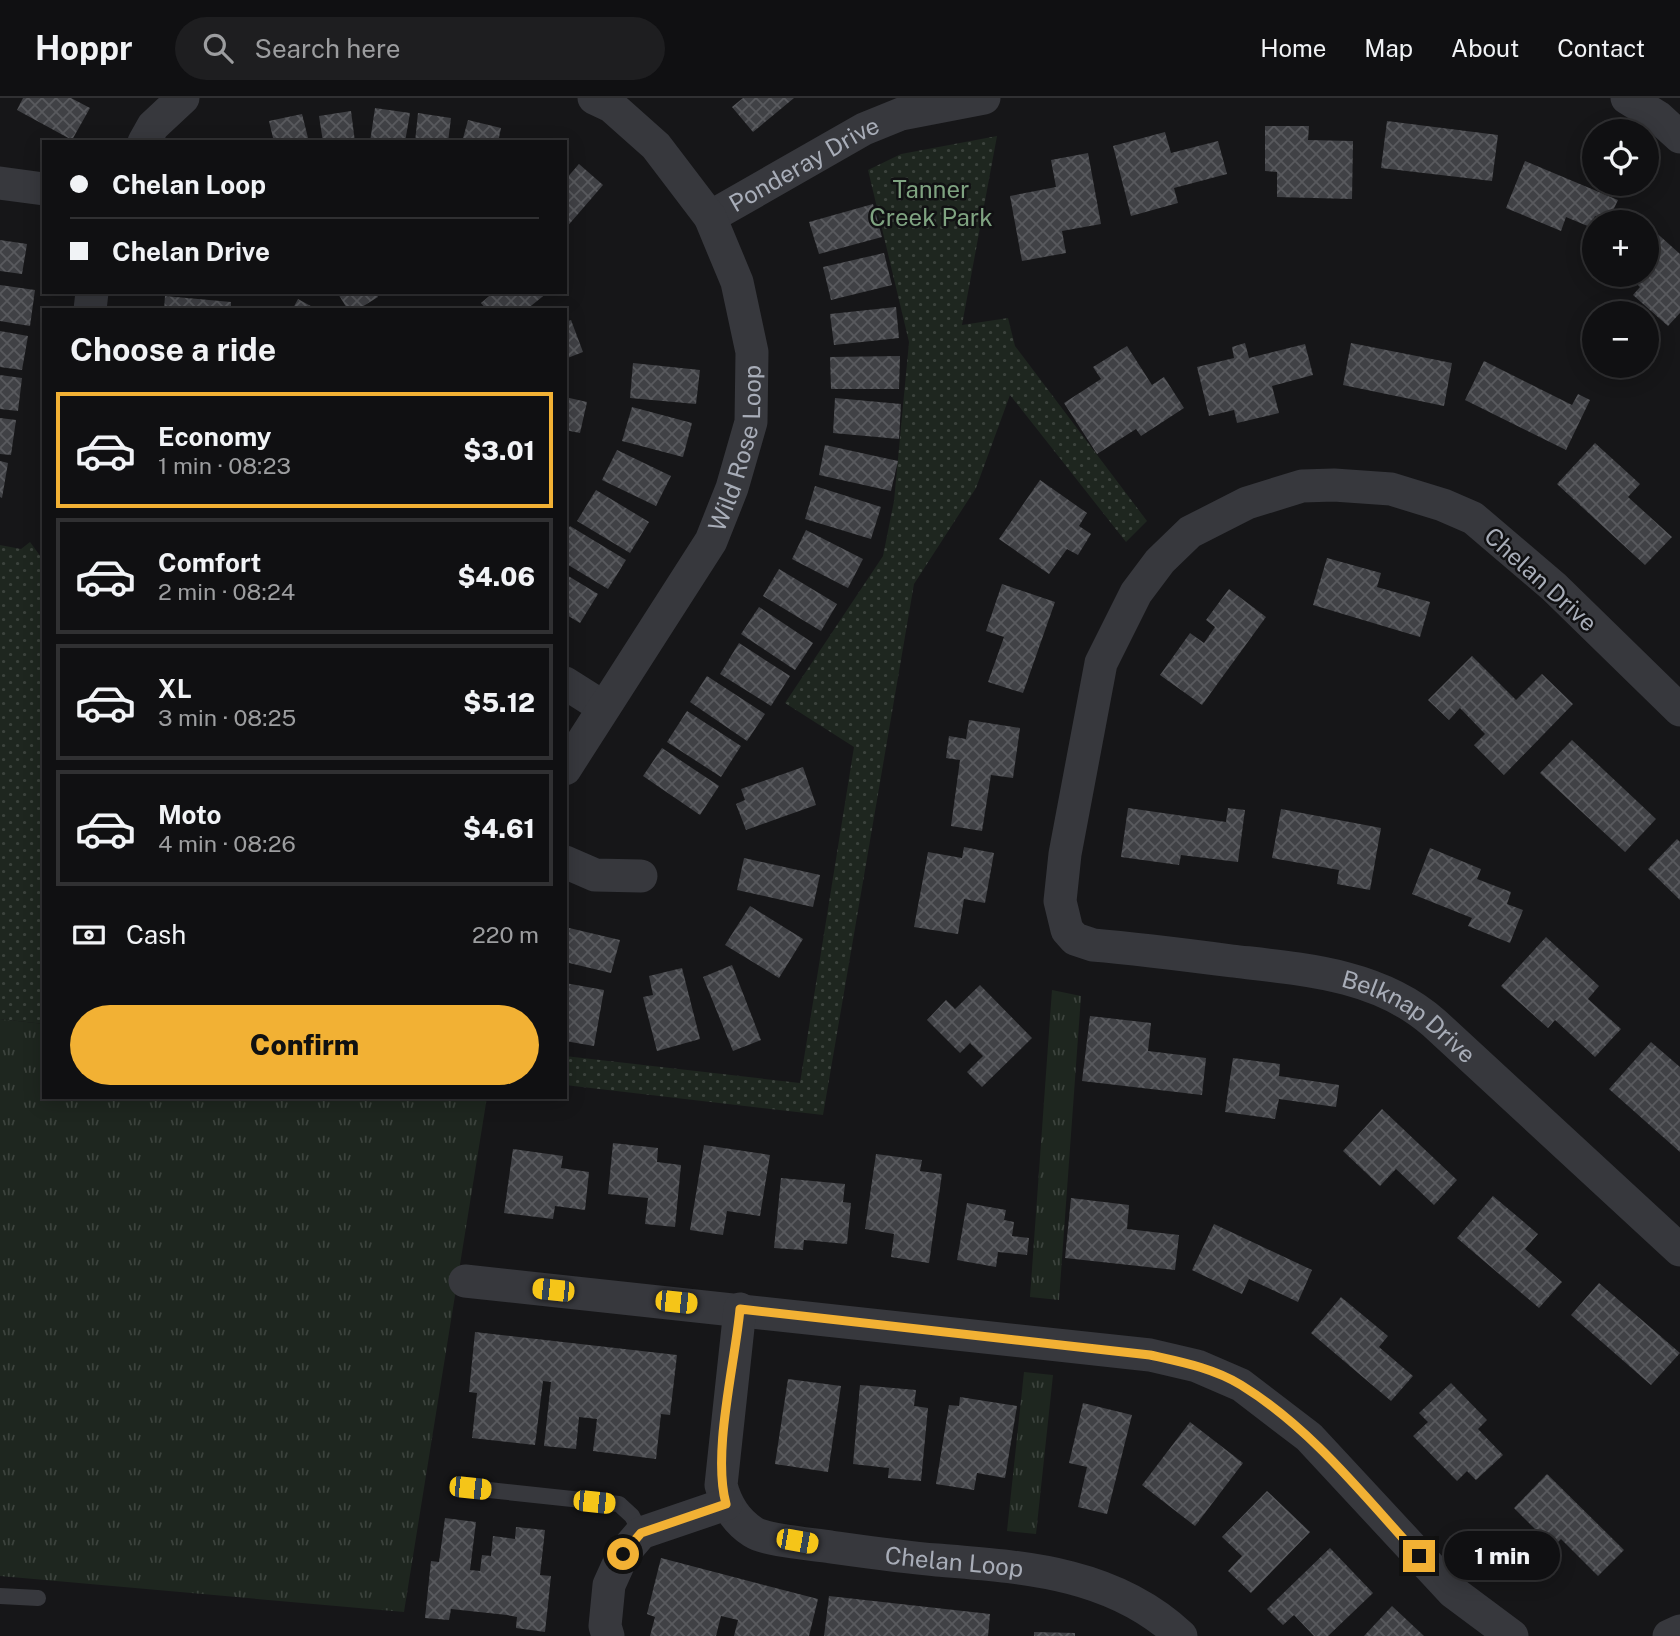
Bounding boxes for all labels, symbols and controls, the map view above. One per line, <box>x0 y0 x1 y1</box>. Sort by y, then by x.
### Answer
search box <box>175 17 665 80</box>
text: Hoppr <box>35 29 133 67</box>
icon: search <box>199 29 237 67</box>
text: Search here <box>255 33 401 64</box>
text: Home <box>1260 34 1326 62</box>
text: Map <box>1364 34 1413 62</box>
text: About <box>1451 34 1519 62</box>
text: Contact <box>1557 34 1645 62</box>
street label: Ponderay Drive <box>724 110 883 217</box>
map controls <box>1582 119 1659 378</box>
button: locate <box>1582 119 1659 196</box>
text: Chelan Loop <box>112 169 266 200</box>
park label: Tanner Creek Park <box>869 175 993 231</box>
button: + <box>1582 210 1659 287</box>
text: Chelan Drive <box>112 236 270 267</box>
button: − <box>1582 301 1659 378</box>
text: Choose a ride <box>70 331 276 368</box>
street label: Wild Rose Loop <box>702 364 766 535</box>
icon: car <box>74 419 137 482</box>
text: Economy <box>158 421 271 452</box>
text: $3.01 <box>463 435 535 466</box>
text: 1 min · 08:23 <box>158 452 291 479</box>
street label: Chelan Drive <box>1479 521 1603 637</box>
icon: car <box>74 545 137 608</box>
text: Comfort <box>158 547 261 578</box>
text: $4.06 <box>457 561 535 592</box>
text: 2 min · 08:24 <box>158 578 295 605</box>
icon: car <box>74 671 137 734</box>
text: XL <box>158 673 192 704</box>
text: $5.12 <box>463 687 535 718</box>
text: 3 min · 08:25 <box>158 704 296 731</box>
icon: car <box>74 797 137 860</box>
text: Moto <box>158 799 221 830</box>
text: $4.61 <box>463 813 535 844</box>
text: 4 min · 08:26 <box>158 830 296 857</box>
icon: cash <box>70 916 108 954</box>
text: Cash <box>126 919 186 950</box>
text: 220 m <box>472 921 539 948</box>
street label: Belknap Drive <box>1339 964 1482 1068</box>
button: Confirm <box>70 1005 539 1085</box>
car <box>532 1277 575 1303</box>
car <box>655 1289 698 1315</box>
car <box>449 1475 492 1501</box>
car <box>573 1489 616 1515</box>
car <box>775 1527 820 1555</box>
callout: 1 min <box>1444 1532 1559 1580</box>
route start <box>607 1538 639 1570</box>
street label: Chelan Loop <box>883 1540 1025 1582</box>
route end <box>1403 1540 1435 1572</box>
text: 1 min <box>1474 1542 1530 1569</box>

